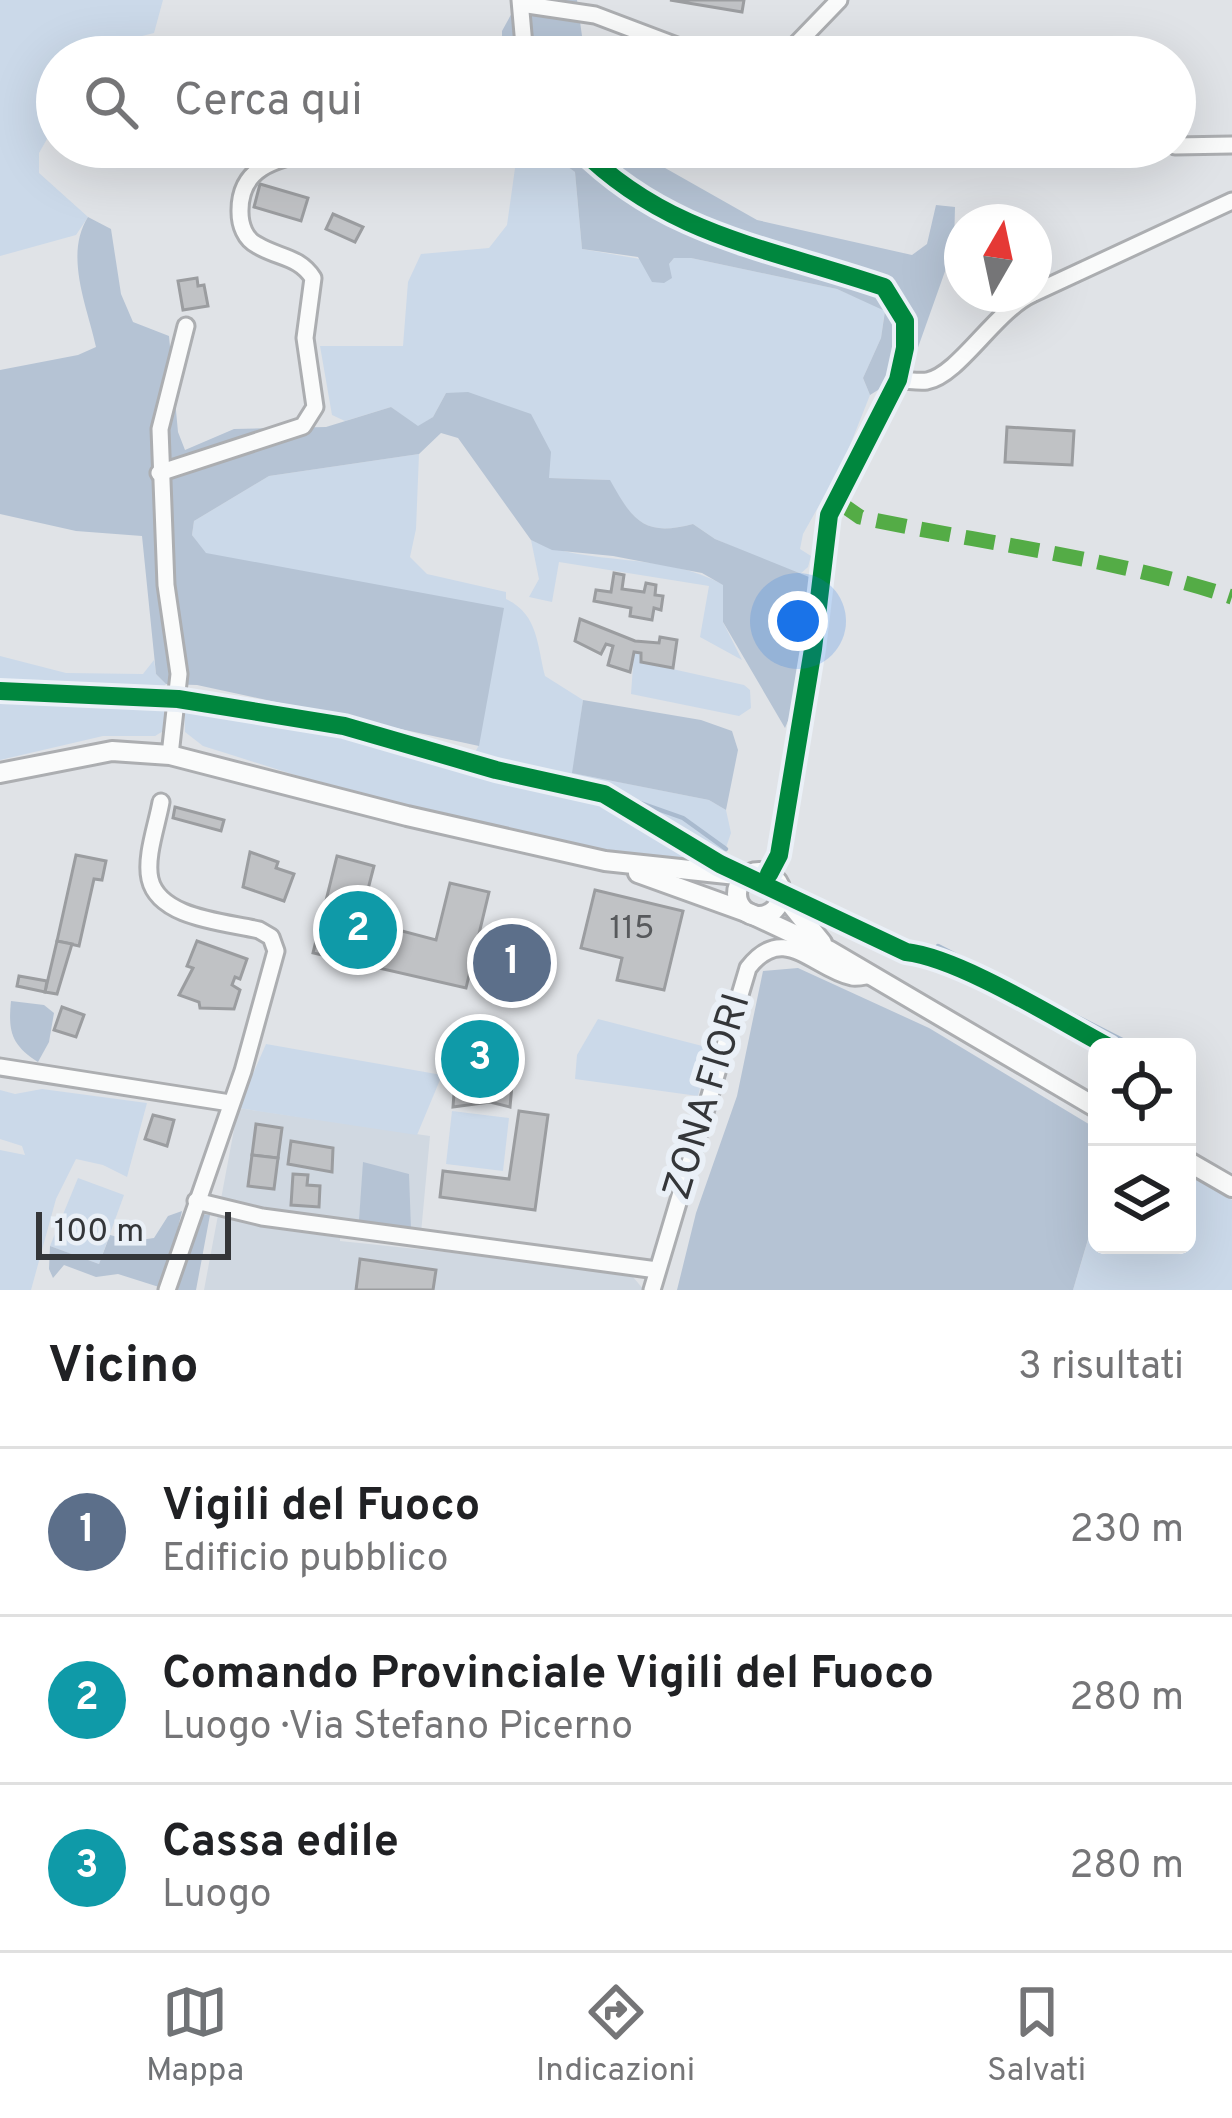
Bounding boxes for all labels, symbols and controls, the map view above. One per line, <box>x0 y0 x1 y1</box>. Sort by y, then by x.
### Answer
search box <box>36 36 1196 168</box>
icon: search <box>78 69 144 135</box>
text: Cerca qui <box>174 74 363 131</box>
north arrow <box>944 204 1052 312</box>
your location <box>768 591 828 651</box>
pin: 2 <box>319 885 397 975</box>
house number: 115 <box>609 909 655 951</box>
pin: 1 <box>473 918 551 1008</box>
street label: ZONA FIORI <box>654 988 764 1206</box>
pin: 3 <box>441 1014 519 1104</box>
map controls <box>1088 1038 1196 1254</box>
button: locate <box>1088 1038 1196 1146</box>
button: layers <box>1088 1146 1196 1254</box>
scale bar <box>36 1206 231 1259</box>
text: 100 m <box>54 1212 144 1254</box>
text: Vicino <box>48 1336 199 1401</box>
text: 3 risultati <box>1018 1344 1184 1393</box>
text: Vigili del Fuoco <box>162 1479 480 1536</box>
text: 1 <box>79 1507 95 1556</box>
text: 230 m <box>1070 1507 1184 1556</box>
text: Edificio pubblico <box>162 1536 449 1585</box>
text: Comando Provinciale Vigili del Fuoco <box>162 1647 934 1704</box>
text: 2 <box>75 1675 99 1724</box>
text: 280 m <box>1069 1675 1184 1724</box>
text: Luogo · Via Stefano Picerno <box>162 1704 633 1753</box>
text: Cassa edile <box>162 1815 399 1872</box>
text: 3 <box>75 1843 99 1892</box>
text: 280 m <box>1069 1843 1184 1892</box>
text: Luogo <box>162 1872 271 1921</box>
tab: Mappa <box>146 1979 244 2093</box>
tab: Indicazioni <box>536 1979 695 2093</box>
tab: Salvati <box>987 1979 1086 2093</box>

